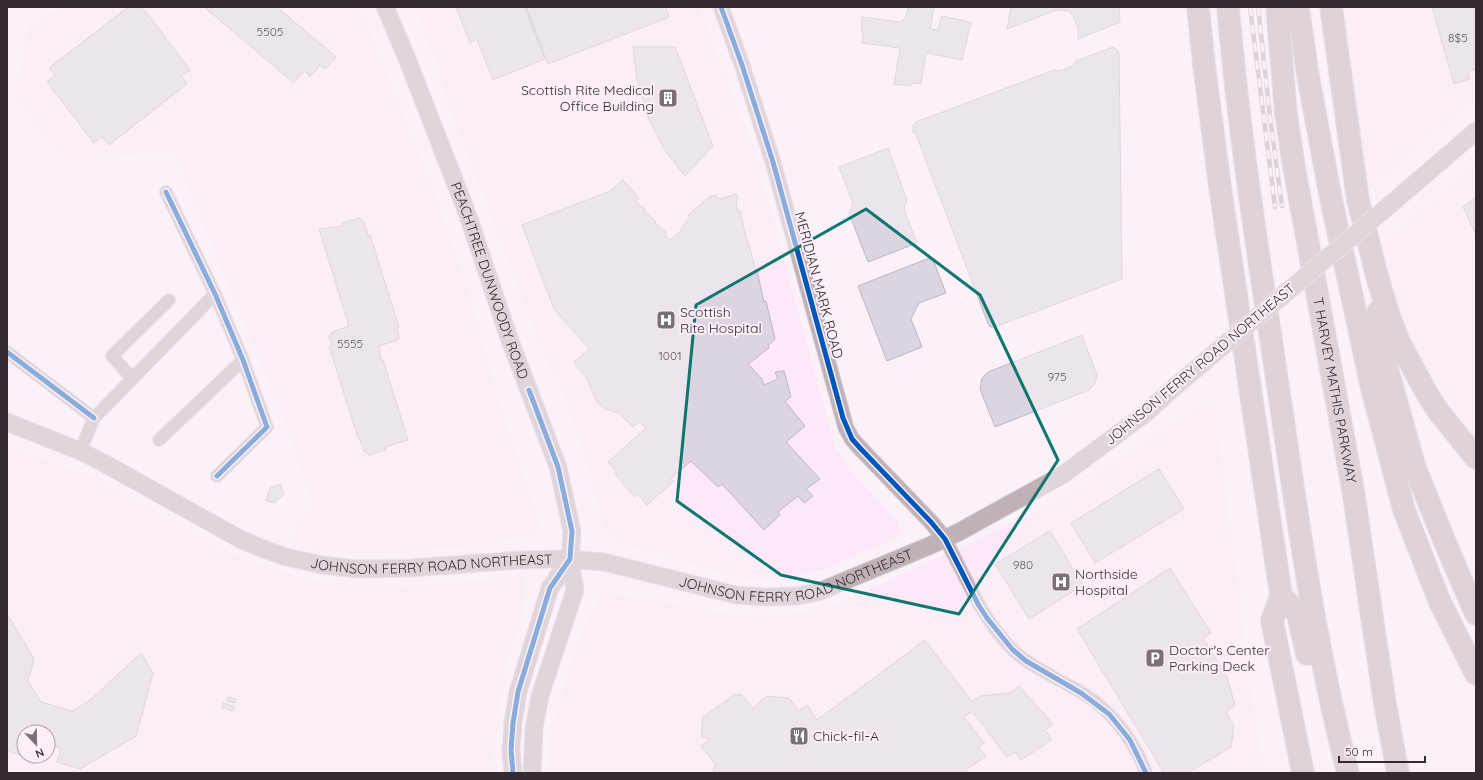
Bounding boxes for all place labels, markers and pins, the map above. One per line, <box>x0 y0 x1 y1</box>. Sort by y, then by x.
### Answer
place label: Scottish Rite Medical Office Building <box>521 81 654 115</box>
building icon: Scottish Rite Medical Office Building <box>657 87 679 109</box>
place label: Scottish Rite Hospital <box>680 303 762 337</box>
hospital icon: Scottish Rite Hospital <box>655 309 677 331</box>
place label: Northside Hospital <box>1075 565 1138 599</box>
hospital icon: Northside Hospital <box>1050 571 1072 593</box>
place label: Doctor's Center Parking Deck <box>1169 641 1270 675</box>
parking icon: Doctor's Center Parking Deck <box>1144 647 1166 669</box>
restaurant icon: Chick-fil-A <box>788 725 810 747</box>
place label: Chick-fil-A <box>813 727 879 745</box>

